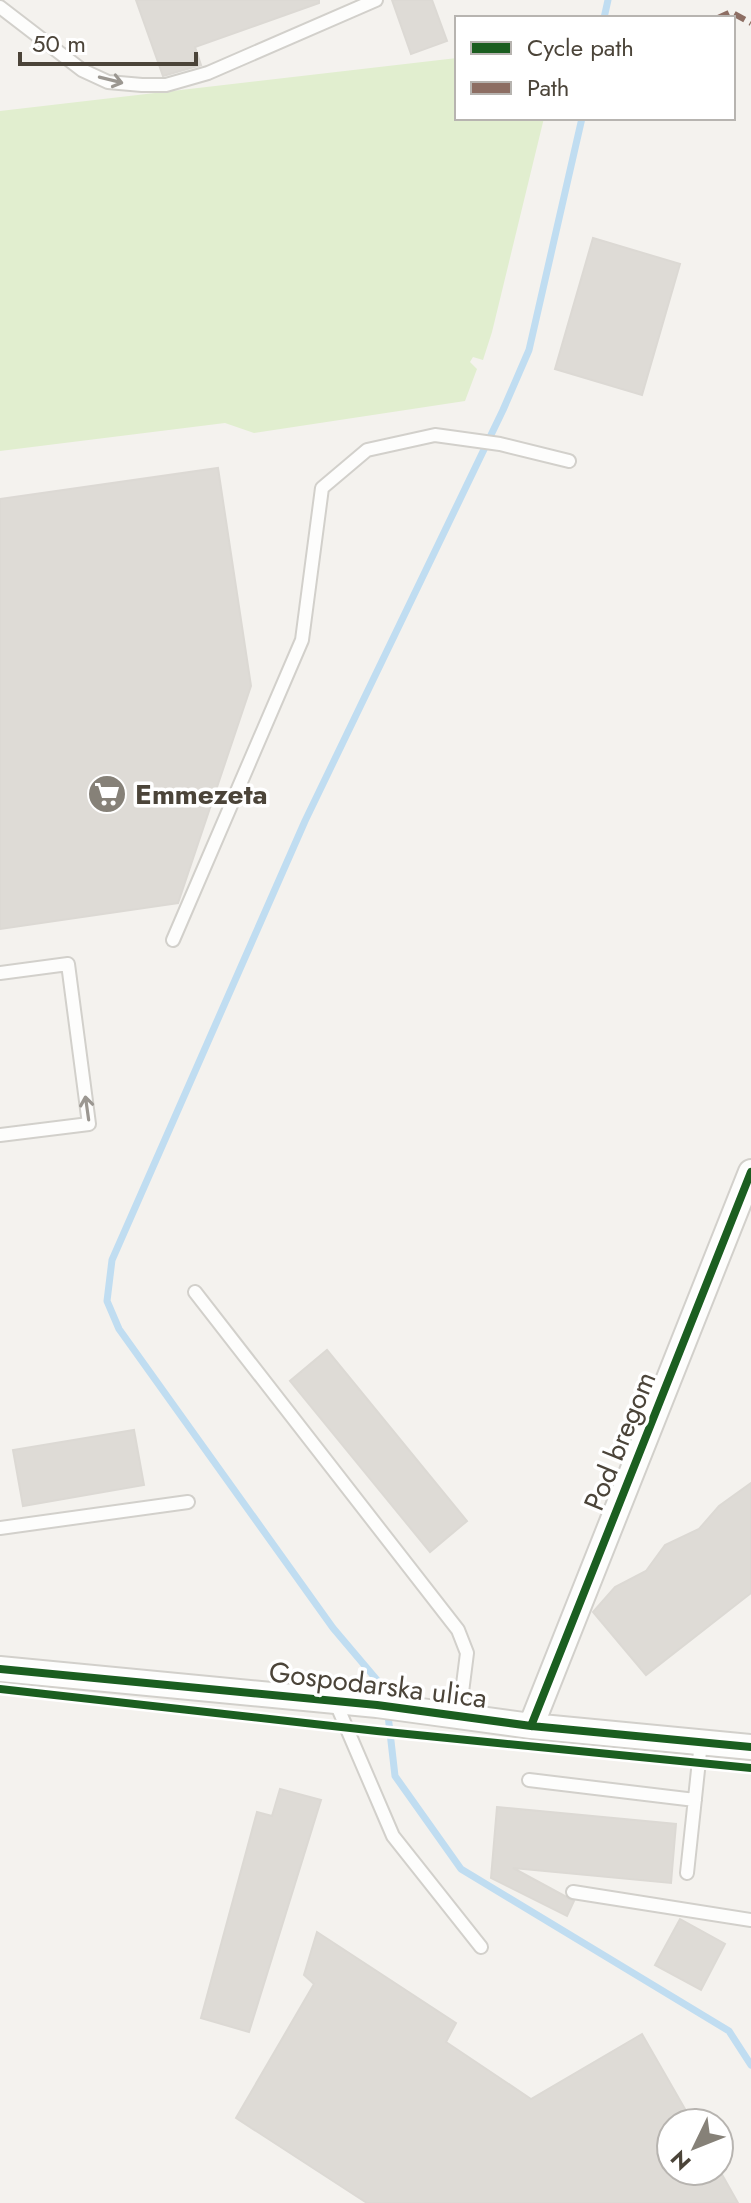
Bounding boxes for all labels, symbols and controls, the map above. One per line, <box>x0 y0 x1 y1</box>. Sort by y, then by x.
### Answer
scale bar <box>20 16 196 66</box>
legend <box>455 16 735 120</box>
text: 50 m <box>32 26 86 61</box>
text: Cycle path <box>527 30 634 65</box>
text: Path <box>527 70 569 105</box>
one-way arrow <box>97 73 123 88</box>
supermarket icon: Emmezeta <box>86 773 128 815</box>
place label: Emmezeta <box>135 774 268 815</box>
one-way arrow <box>79 1096 94 1121</box>
street label: Pod bregom <box>573 1365 667 1517</box>
street label: Gospodarska ulica <box>267 1651 489 1719</box>
north arrow <box>655 2107 735 2187</box>
text: N <box>663 2143 698 2178</box>

